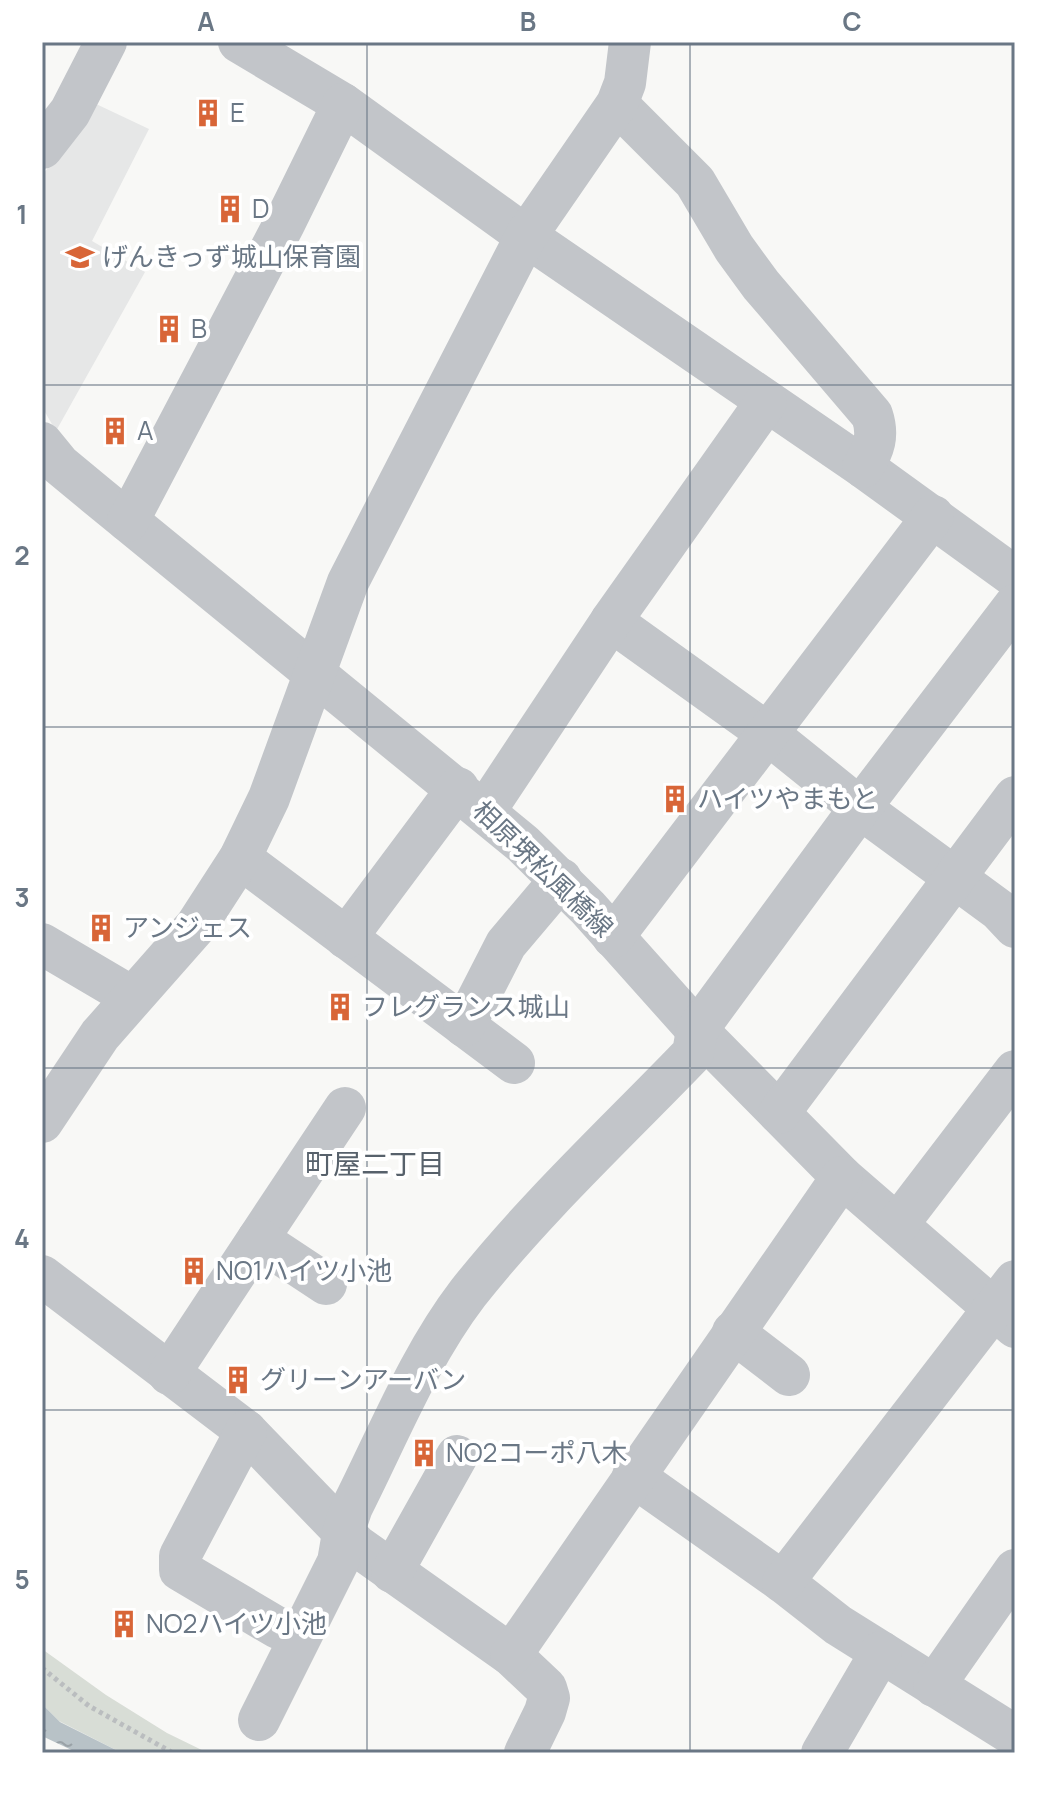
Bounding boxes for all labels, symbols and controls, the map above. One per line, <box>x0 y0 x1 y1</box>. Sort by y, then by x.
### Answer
text: A <box>197 3 215 39</box>
text: B <box>520 3 536 39</box>
text: C <box>842 3 862 39</box>
place label: E <box>230 94 245 130</box>
building icon: E <box>193 98 223 128</box>
place label: D <box>252 190 269 226</box>
building icon: D <box>215 194 245 224</box>
text: 1 <box>16 196 28 232</box>
place label: げんきっず城山保育園 <box>102 238 361 274</box>
school or university icon: げんきっず城山保育園 <box>65 242 95 272</box>
place label: B <box>191 310 207 346</box>
building icon: B <box>154 314 184 344</box>
place label: A <box>137 412 153 448</box>
building icon: A <box>100 416 130 446</box>
text: 2 <box>14 537 30 573</box>
place label: ハイツやまもと <box>697 780 878 816</box>
building icon: ハイツやまもと <box>660 784 690 814</box>
street label: 相原堺松風橋線 <box>466 792 622 944</box>
text: 3 <box>14 879 30 915</box>
place label: アンジェス <box>123 909 252 945</box>
building icon: アンジェス <box>86 913 116 943</box>
place label: フレグランス城山 <box>362 988 569 1024</box>
building icon: フレグランス城山 <box>325 992 355 1022</box>
district label: 町屋二丁目 <box>305 1144 445 1182</box>
text: 4 <box>14 1220 30 1256</box>
place label: NO1ハイツ小池 <box>216 1252 392 1288</box>
building icon: NO1ハイツ小池 <box>179 1256 209 1286</box>
place label: グリーンアーバン <box>260 1361 466 1397</box>
building icon: グリーンアーバン <box>223 1365 253 1395</box>
place label: NO2コーポ八木 <box>446 1434 627 1470</box>
building icon: NO2コーポ八木 <box>409 1438 439 1468</box>
text: 5 <box>14 1561 30 1597</box>
place label: NO2ハイツ小池 <box>146 1605 327 1641</box>
building icon: NO2ハイツ小池 <box>109 1609 139 1639</box>

